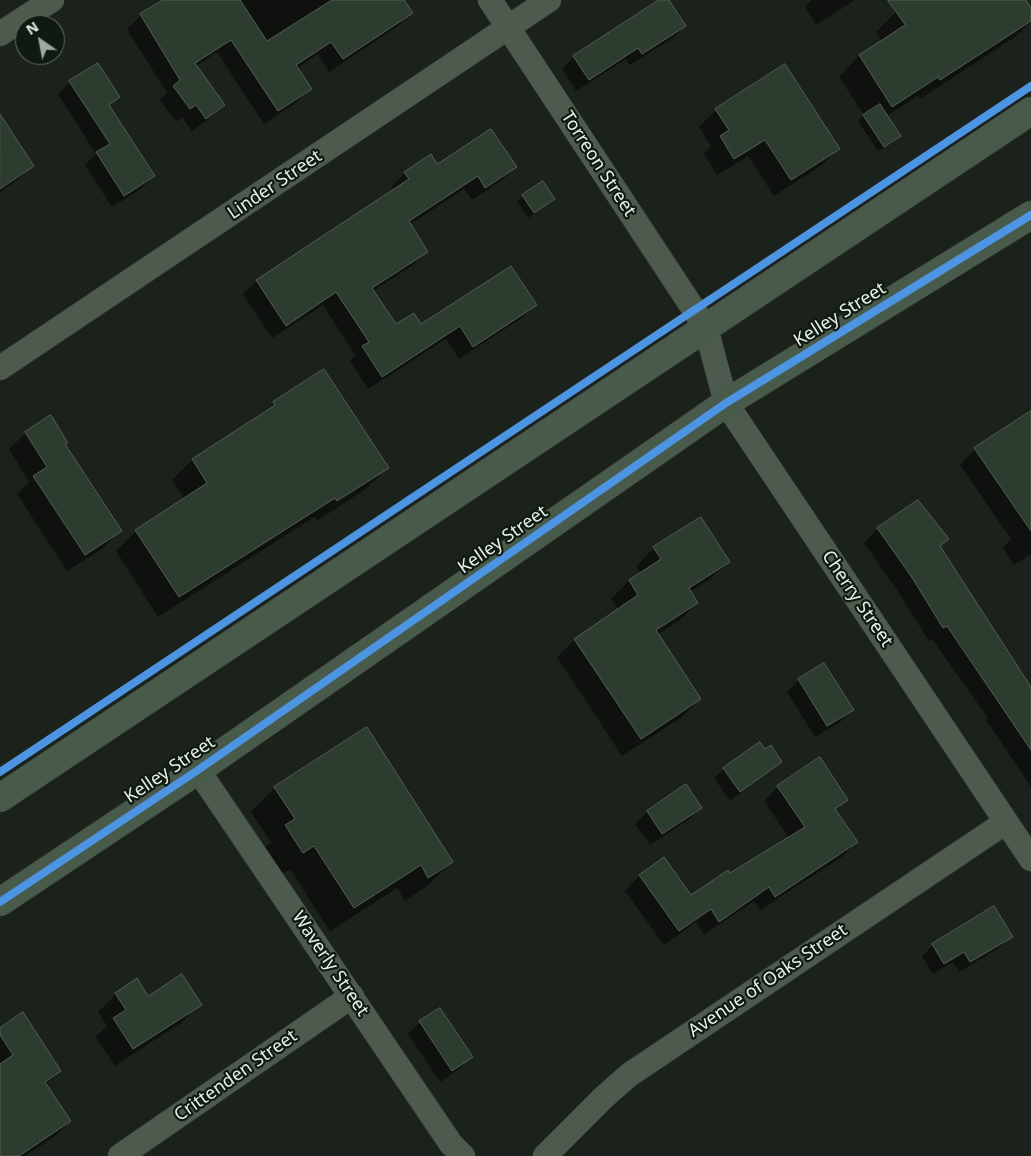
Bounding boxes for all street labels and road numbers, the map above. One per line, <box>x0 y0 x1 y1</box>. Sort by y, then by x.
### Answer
street label: Torreon Street <box>556 107 640 221</box>
street label: Linder Street <box>224 146 326 224</box>
street label: Kelley Street <box>790 278 890 352</box>
street label: Kelley Street <box>454 501 552 579</box>
street label: Cherry Street <box>817 547 897 651</box>
street label: Kelley Street <box>121 732 219 808</box>
street label: Waverly Street <box>287 907 373 1021</box>
street label: Avenue of Oaks Street <box>684 920 852 1042</box>
street label: Crittenden Street <box>170 1026 302 1126</box>

